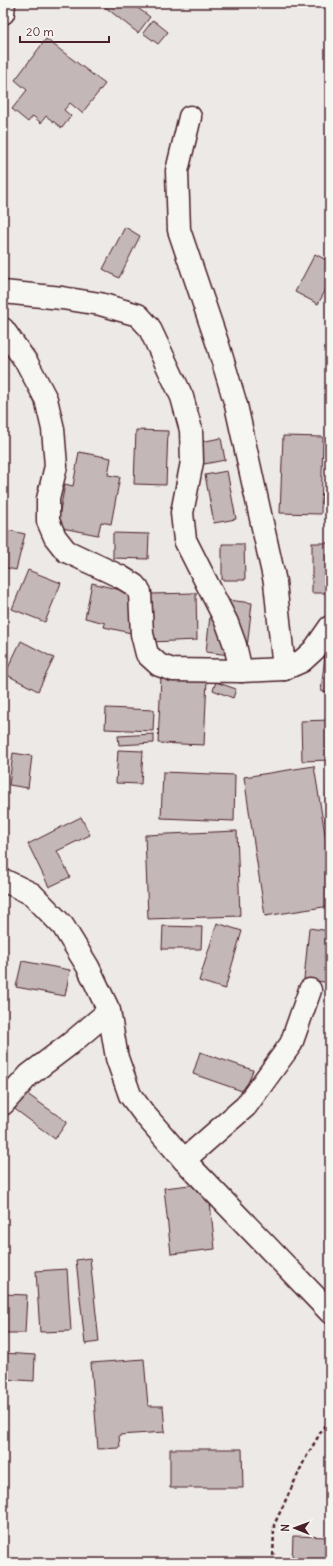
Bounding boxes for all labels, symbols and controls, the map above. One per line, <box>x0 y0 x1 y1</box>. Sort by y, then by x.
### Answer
scale bar <box>20 18 109 44</box>
text: 20 m <box>26 24 54 39</box>
north arrow <box>275 1508 315 1548</box>
text: N <box>278 1524 292 1532</box>

